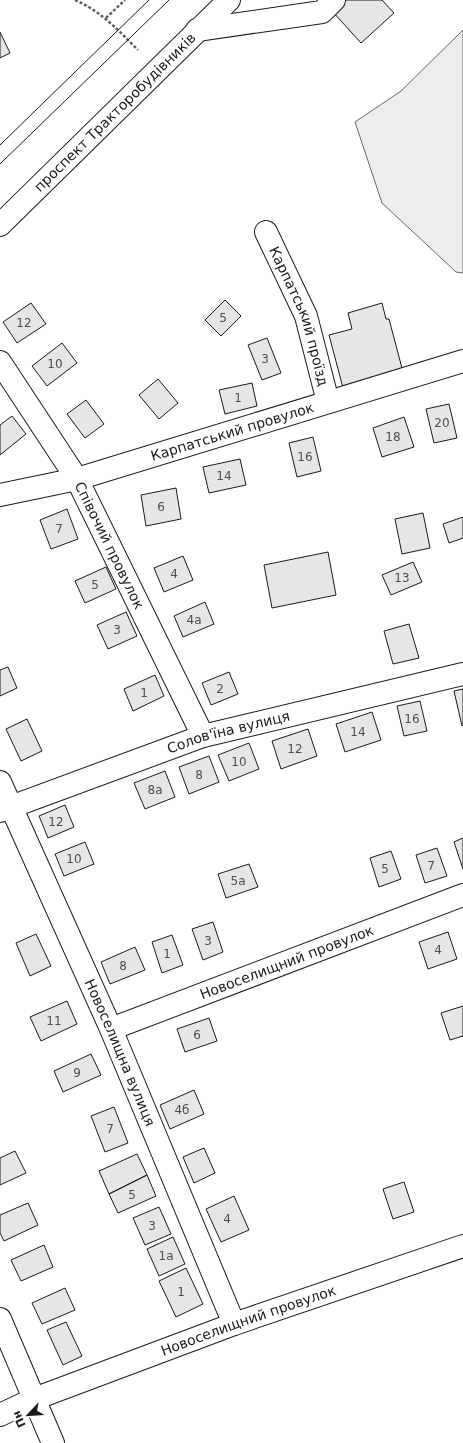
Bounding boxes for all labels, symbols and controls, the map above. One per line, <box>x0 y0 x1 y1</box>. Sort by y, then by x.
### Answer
street label: проспект Тракторобудівників <box>31 30 199 195</box>
street label: Карпатський проїзд <box>266 244 332 388</box>
house number: 5 <box>219 311 227 325</box>
house number: 12 <box>16 316 32 330</box>
house number: 3 <box>261 352 269 366</box>
house number: 10 <box>47 357 63 371</box>
house number: 1 <box>234 391 242 405</box>
street label: Карпатський провулок <box>149 399 316 464</box>
house number: 20 <box>434 416 450 430</box>
house number: 18 <box>385 430 401 444</box>
house number: 16 <box>297 450 313 464</box>
house number: 14 <box>216 469 232 483</box>
street label: Співочий провулок <box>72 479 148 612</box>
house number: 6 <box>157 500 165 514</box>
house number: 7 <box>55 522 63 536</box>
house number: 4 <box>170 567 178 581</box>
house number: 13 <box>394 571 410 585</box>
house number: 5 <box>91 578 99 592</box>
house number: 4а <box>187 613 202 627</box>
house number: 3 <box>113 623 121 637</box>
house number: 2 <box>216 682 224 696</box>
house number: 1 <box>140 686 148 700</box>
street label: Солов'їна вулиця <box>165 708 291 757</box>
house number: 16 <box>404 712 420 726</box>
house number: 14 <box>350 725 366 739</box>
house number: 12 <box>287 742 303 756</box>
house number: 10 <box>231 755 247 769</box>
house number: 8 <box>195 768 203 782</box>
house number: 8а <box>148 783 163 797</box>
house number: 12 <box>48 815 64 829</box>
house number: 10 <box>66 852 82 866</box>
house number: 7 <box>427 859 435 873</box>
house number: 5 <box>381 862 389 876</box>
house number: 5а <box>231 874 246 888</box>
street label: Новоселищний провулок <box>198 922 376 1002</box>
house number: 3 <box>204 934 212 948</box>
house number: 4 <box>434 943 442 957</box>
house number: 1 <box>163 947 171 961</box>
house number: 8 <box>119 959 127 973</box>
street label: Новоселищна вулиця <box>82 977 159 1128</box>
house number: 11 <box>46 1014 62 1028</box>
house number: 6 <box>193 1028 201 1042</box>
house number: 9 <box>73 1066 81 1080</box>
house number: 4б <box>174 1103 190 1117</box>
house number: 7 <box>106 1122 114 1136</box>
house number: 5 <box>128 1188 136 1202</box>
house number: 4 <box>223 1212 231 1226</box>
house number: 3 <box>148 1219 156 1233</box>
house number: 1а <box>159 1249 174 1263</box>
street label: Новоселищний провулок <box>159 1282 338 1359</box>
house number: 1 <box>177 1285 185 1299</box>
north arrow <box>8 1395 48 1435</box>
text: Пн <box>10 1409 29 1429</box>

